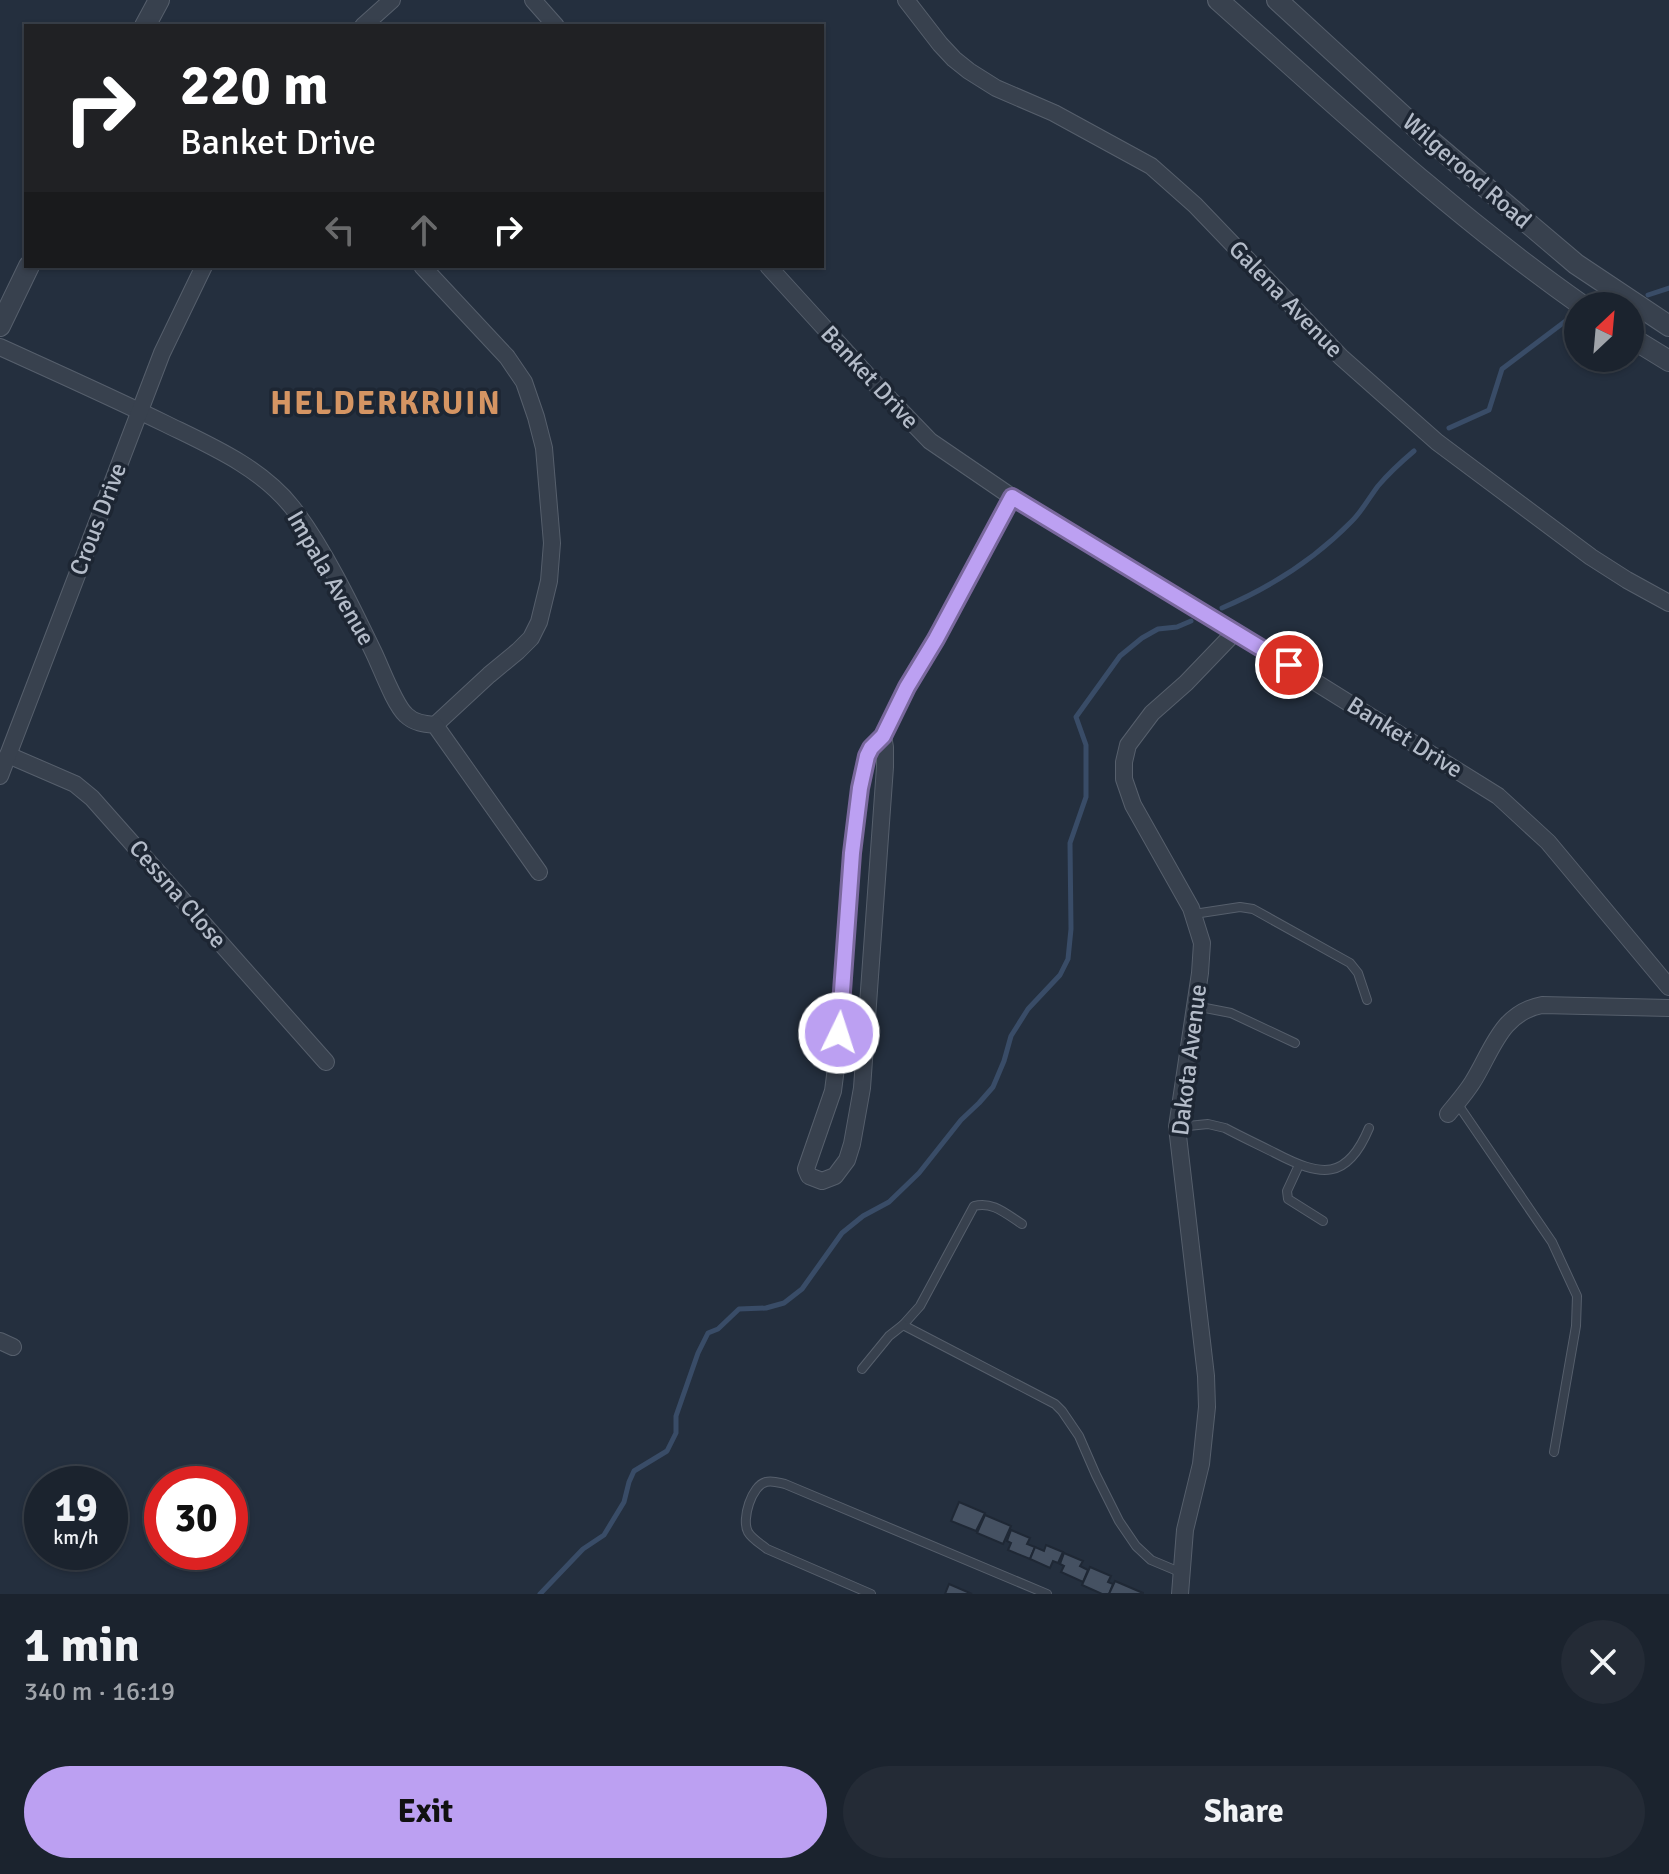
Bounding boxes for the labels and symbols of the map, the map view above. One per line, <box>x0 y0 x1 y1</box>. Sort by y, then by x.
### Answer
street label: Wilgerood Road <box>1396 107 1538 235</box>
street label: Galena Avenue <box>1222 234 1350 364</box>
north arrow <box>1564 292 1644 372</box>
street label: Banket Drive <box>814 319 926 435</box>
district label: HELDERKRUIN <box>270 384 502 423</box>
street label: Crous Drive <box>63 459 133 579</box>
street label: Impala Avenue <box>280 505 382 651</box>
pin <box>1255 631 1323 699</box>
street label: Banket Drive <box>1342 690 1468 784</box>
street label: Cessna Close <box>123 834 233 954</box>
street label: Dakota Avenue <box>1165 983 1213 1137</box>
position arrow <box>797 991 881 1075</box>
speed limit sign: 30 <box>144 1466 248 1570</box>

